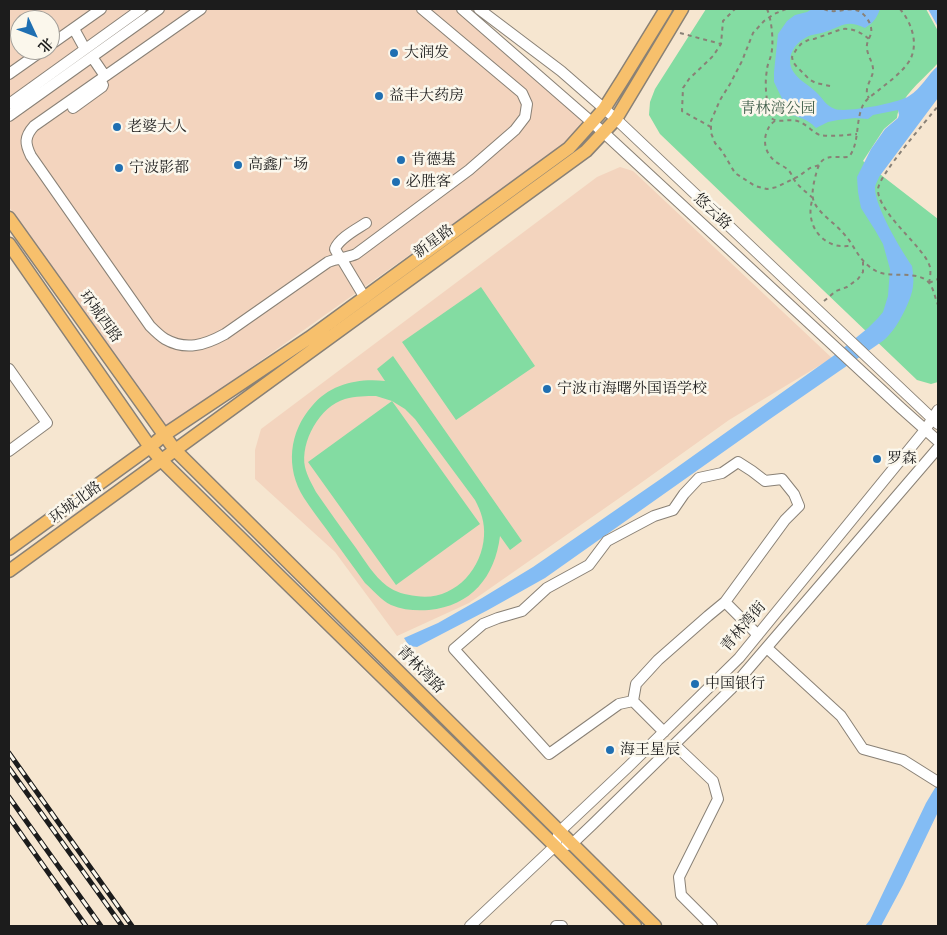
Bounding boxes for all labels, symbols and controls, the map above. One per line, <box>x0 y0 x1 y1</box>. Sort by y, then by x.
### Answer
north arrow <box>10 10 60 60</box>
text: 北 <box>34 33 57 56</box>
place label: 大润发 <box>404 44 449 62</box>
marker: 大润发 <box>388 47 400 59</box>
place label: 益丰大药房 <box>389 87 464 105</box>
marker: 益丰大药房 <box>373 90 385 102</box>
park label: 青林湾公园 <box>741 100 815 118</box>
place label: 老婆大人 <box>127 118 187 136</box>
marker: 老婆大人 <box>111 121 123 133</box>
place label: 肯德基 <box>411 151 456 169</box>
marker: 肯德基 <box>395 154 407 166</box>
place label: 高鑫广场 <box>248 156 308 174</box>
place label: 宁波影都 <box>129 159 189 177</box>
marker: 高鑫广场 <box>232 159 244 171</box>
marker: 宁波影都 <box>113 162 125 174</box>
place label: 必胜客 <box>406 173 451 191</box>
marker: 必胜客 <box>390 176 402 188</box>
street label: 悠云路 <box>689 190 735 234</box>
street label: 新星路 <box>411 221 457 263</box>
street label: 环城西路 <box>75 287 125 347</box>
place label: 宁波市海曙外国语学校 <box>557 380 707 398</box>
marker: 宁波市海曙外国语学校 <box>541 383 553 395</box>
place label: 罗森 <box>887 450 917 468</box>
marker: 罗森 <box>871 453 883 465</box>
street label: 环城北路 <box>46 478 106 528</box>
street label: 青林湾街 <box>718 598 770 656</box>
street label: 青林湾路 <box>392 642 448 698</box>
place label: 中国银行 <box>705 675 765 693</box>
marker: 中国银行 <box>689 678 701 690</box>
place label: 海王星辰 <box>620 741 680 759</box>
marker: 海王星辰 <box>604 744 616 756</box>

